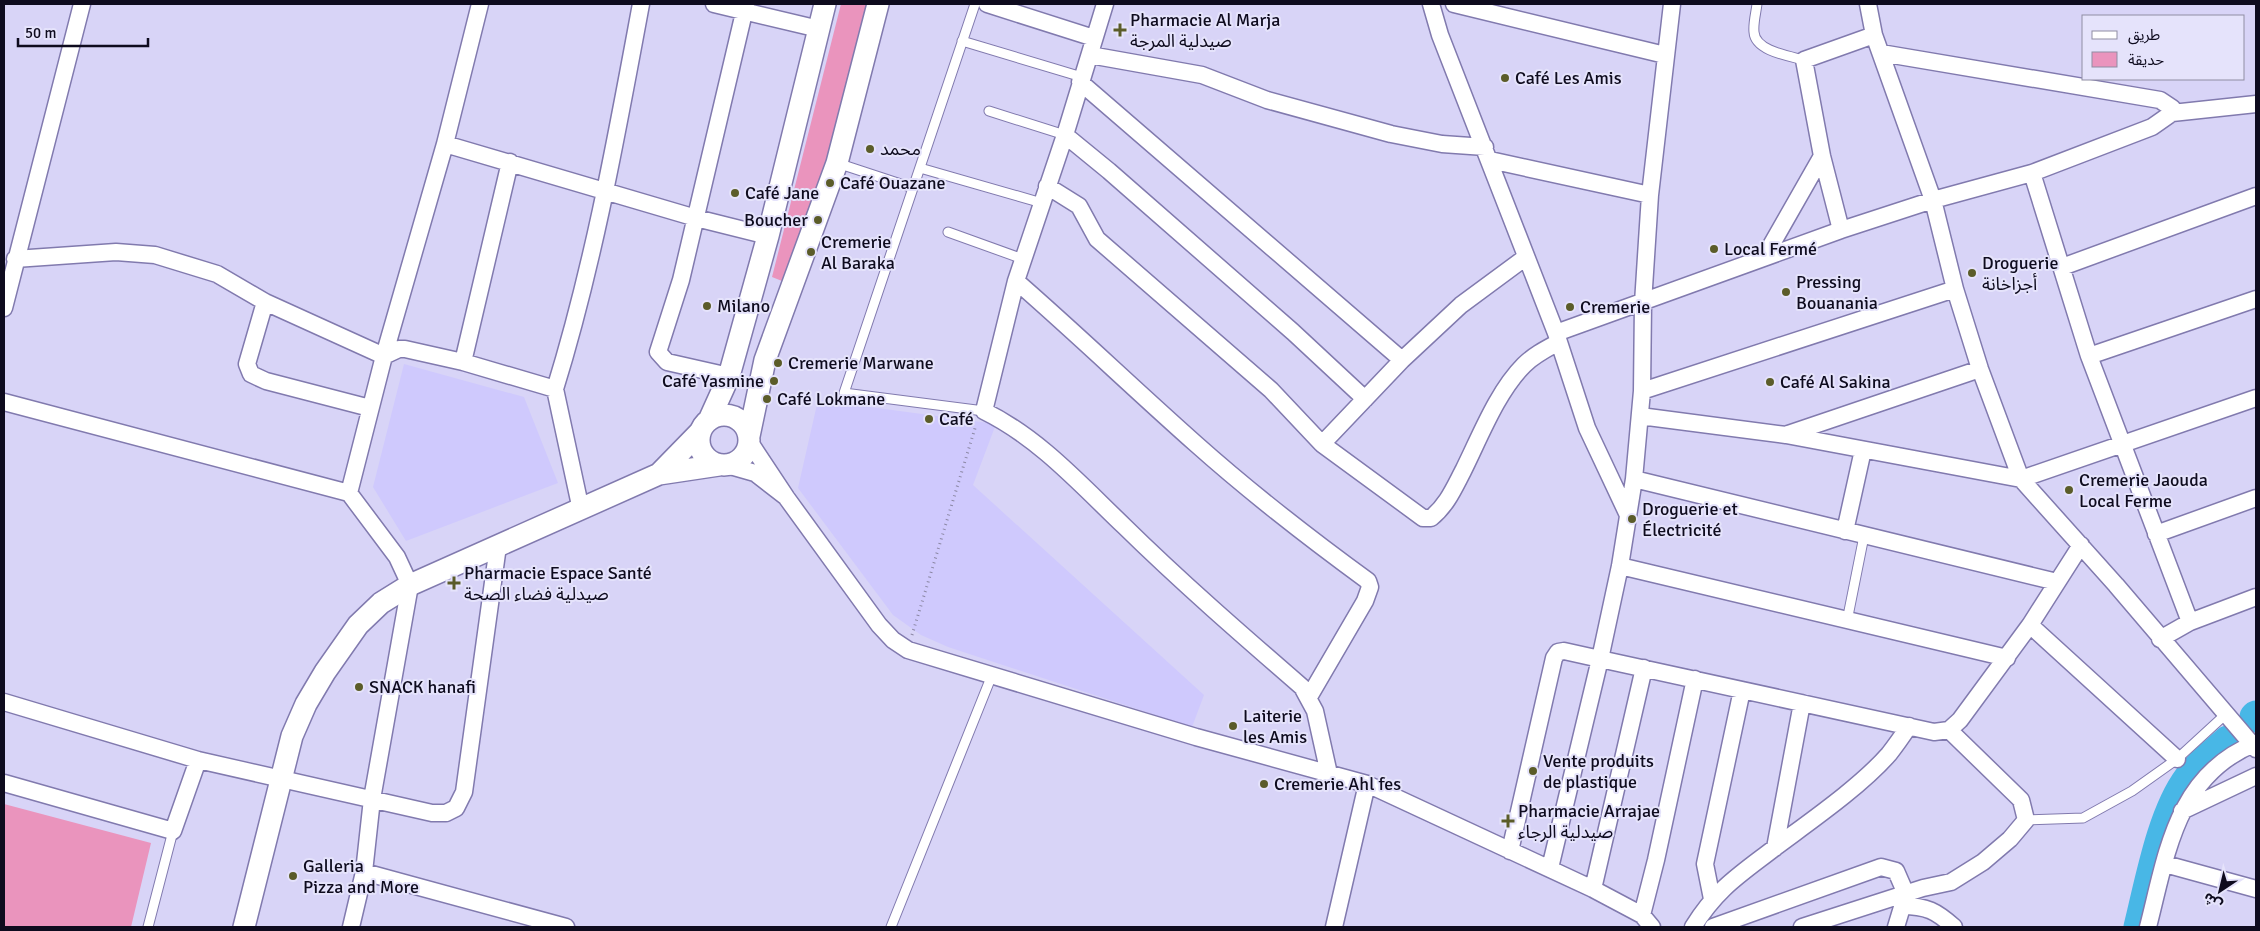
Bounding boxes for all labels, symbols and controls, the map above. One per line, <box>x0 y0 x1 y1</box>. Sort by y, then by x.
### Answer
place label: Pharmacie Al Marja صيدلية المرجة <box>1130 9 1280 52</box>
scale bar <box>18 15 148 47</box>
legend <box>2082 15 2245 80</box>
text: 50 m <box>25 24 56 42</box>
marker: Pharmacie Al Marja صيدلية المرجة <box>1114 24 1126 36</box>
text: طريق <box>2128 26 2160 45</box>
text: حديقة <box>2128 51 2164 69</box>
place label: Café Les Amis <box>1515 67 1622 89</box>
marker: Café Les Amis <box>1499 72 1511 84</box>
place label: محمد <box>880 138 921 160</box>
marker: محمد <box>864 143 876 155</box>
place label: Café Ouazane <box>840 172 946 194</box>
marker: Café Ouazane <box>824 177 836 189</box>
place label: Café Jane <box>745 182 819 204</box>
marker: Café Jane <box>729 187 741 199</box>
place label: Boucher <box>744 209 808 231</box>
marker: Boucher <box>812 214 824 226</box>
place label: Cremerie Al Baraka <box>821 231 895 274</box>
place label: Local Fermé <box>1724 238 1817 260</box>
marker: Local Fermé <box>1708 243 1720 255</box>
marker: Cremerie Al Baraka <box>805 246 817 258</box>
place label: Droguerie أجزاخانة <box>1982 252 2058 295</box>
marker: Droguerie أجزاخانة <box>1966 267 1978 279</box>
place label: Pressing Bouanania <box>1796 271 1878 314</box>
marker: Pressing Bouanania <box>1780 286 1792 298</box>
place label: Milano <box>717 295 770 317</box>
place label: Cremerie <box>1580 296 1650 318</box>
marker: Milano <box>701 300 713 312</box>
marker: Cremerie <box>1564 301 1576 313</box>
place label: Cremerie Marwane <box>788 352 934 374</box>
marker: Cremerie Marwane <box>772 357 784 369</box>
place label: Café Yasmine <box>662 370 764 392</box>
place label: Café Al Sakina <box>1780 371 1891 393</box>
marker: Café Yasmine <box>768 375 780 387</box>
marker: Café Al Sakina <box>1764 376 1776 388</box>
place label: Café Lokmane <box>777 388 885 410</box>
marker: Café Lokmane <box>761 393 773 405</box>
place label: Café <box>939 408 974 430</box>
marker: Café <box>923 413 935 425</box>
place label: Cremerie Jaouda Local Ferme <box>2079 469 2208 512</box>
marker: Cremerie Jaouda Local Ferme <box>2063 484 2075 496</box>
place label: Droguerie et Électricité <box>1642 498 1738 541</box>
marker: Droguerie et Électricité <box>1626 513 1638 525</box>
place label: Pharmacie Espace Santé صيدلية فضاء الصحة <box>464 562 652 605</box>
marker: Pharmacie Espace Santé صيدلية فضاء الصحة <box>448 577 460 589</box>
place label: SNACK hanafi <box>369 676 476 698</box>
marker: SNACK hanafi <box>353 681 365 693</box>
place label: Laiterie les Amis <box>1243 705 1307 748</box>
marker: Laiterie les Amis <box>1227 720 1239 732</box>
place label: Vente produits de plastique <box>1543 750 1654 793</box>
marker: Vente produits de plastique <box>1527 765 1539 777</box>
place label: Cremerie Ahl fes <box>1274 773 1401 795</box>
marker: Cremerie Ahl fes <box>1258 778 1270 790</box>
place label: Pharmacie Arrajae صيدلية الرجاء <box>1518 800 1660 843</box>
marker: Pharmacie Arrajae صيدلية الرجاء <box>1502 815 1514 827</box>
place label: Galleria Pizza and More <box>303 855 419 898</box>
north arrow <box>2195 866 2245 916</box>
marker: Galleria Pizza and More <box>287 870 299 882</box>
text: ش <box>2200 889 2226 914</box>

